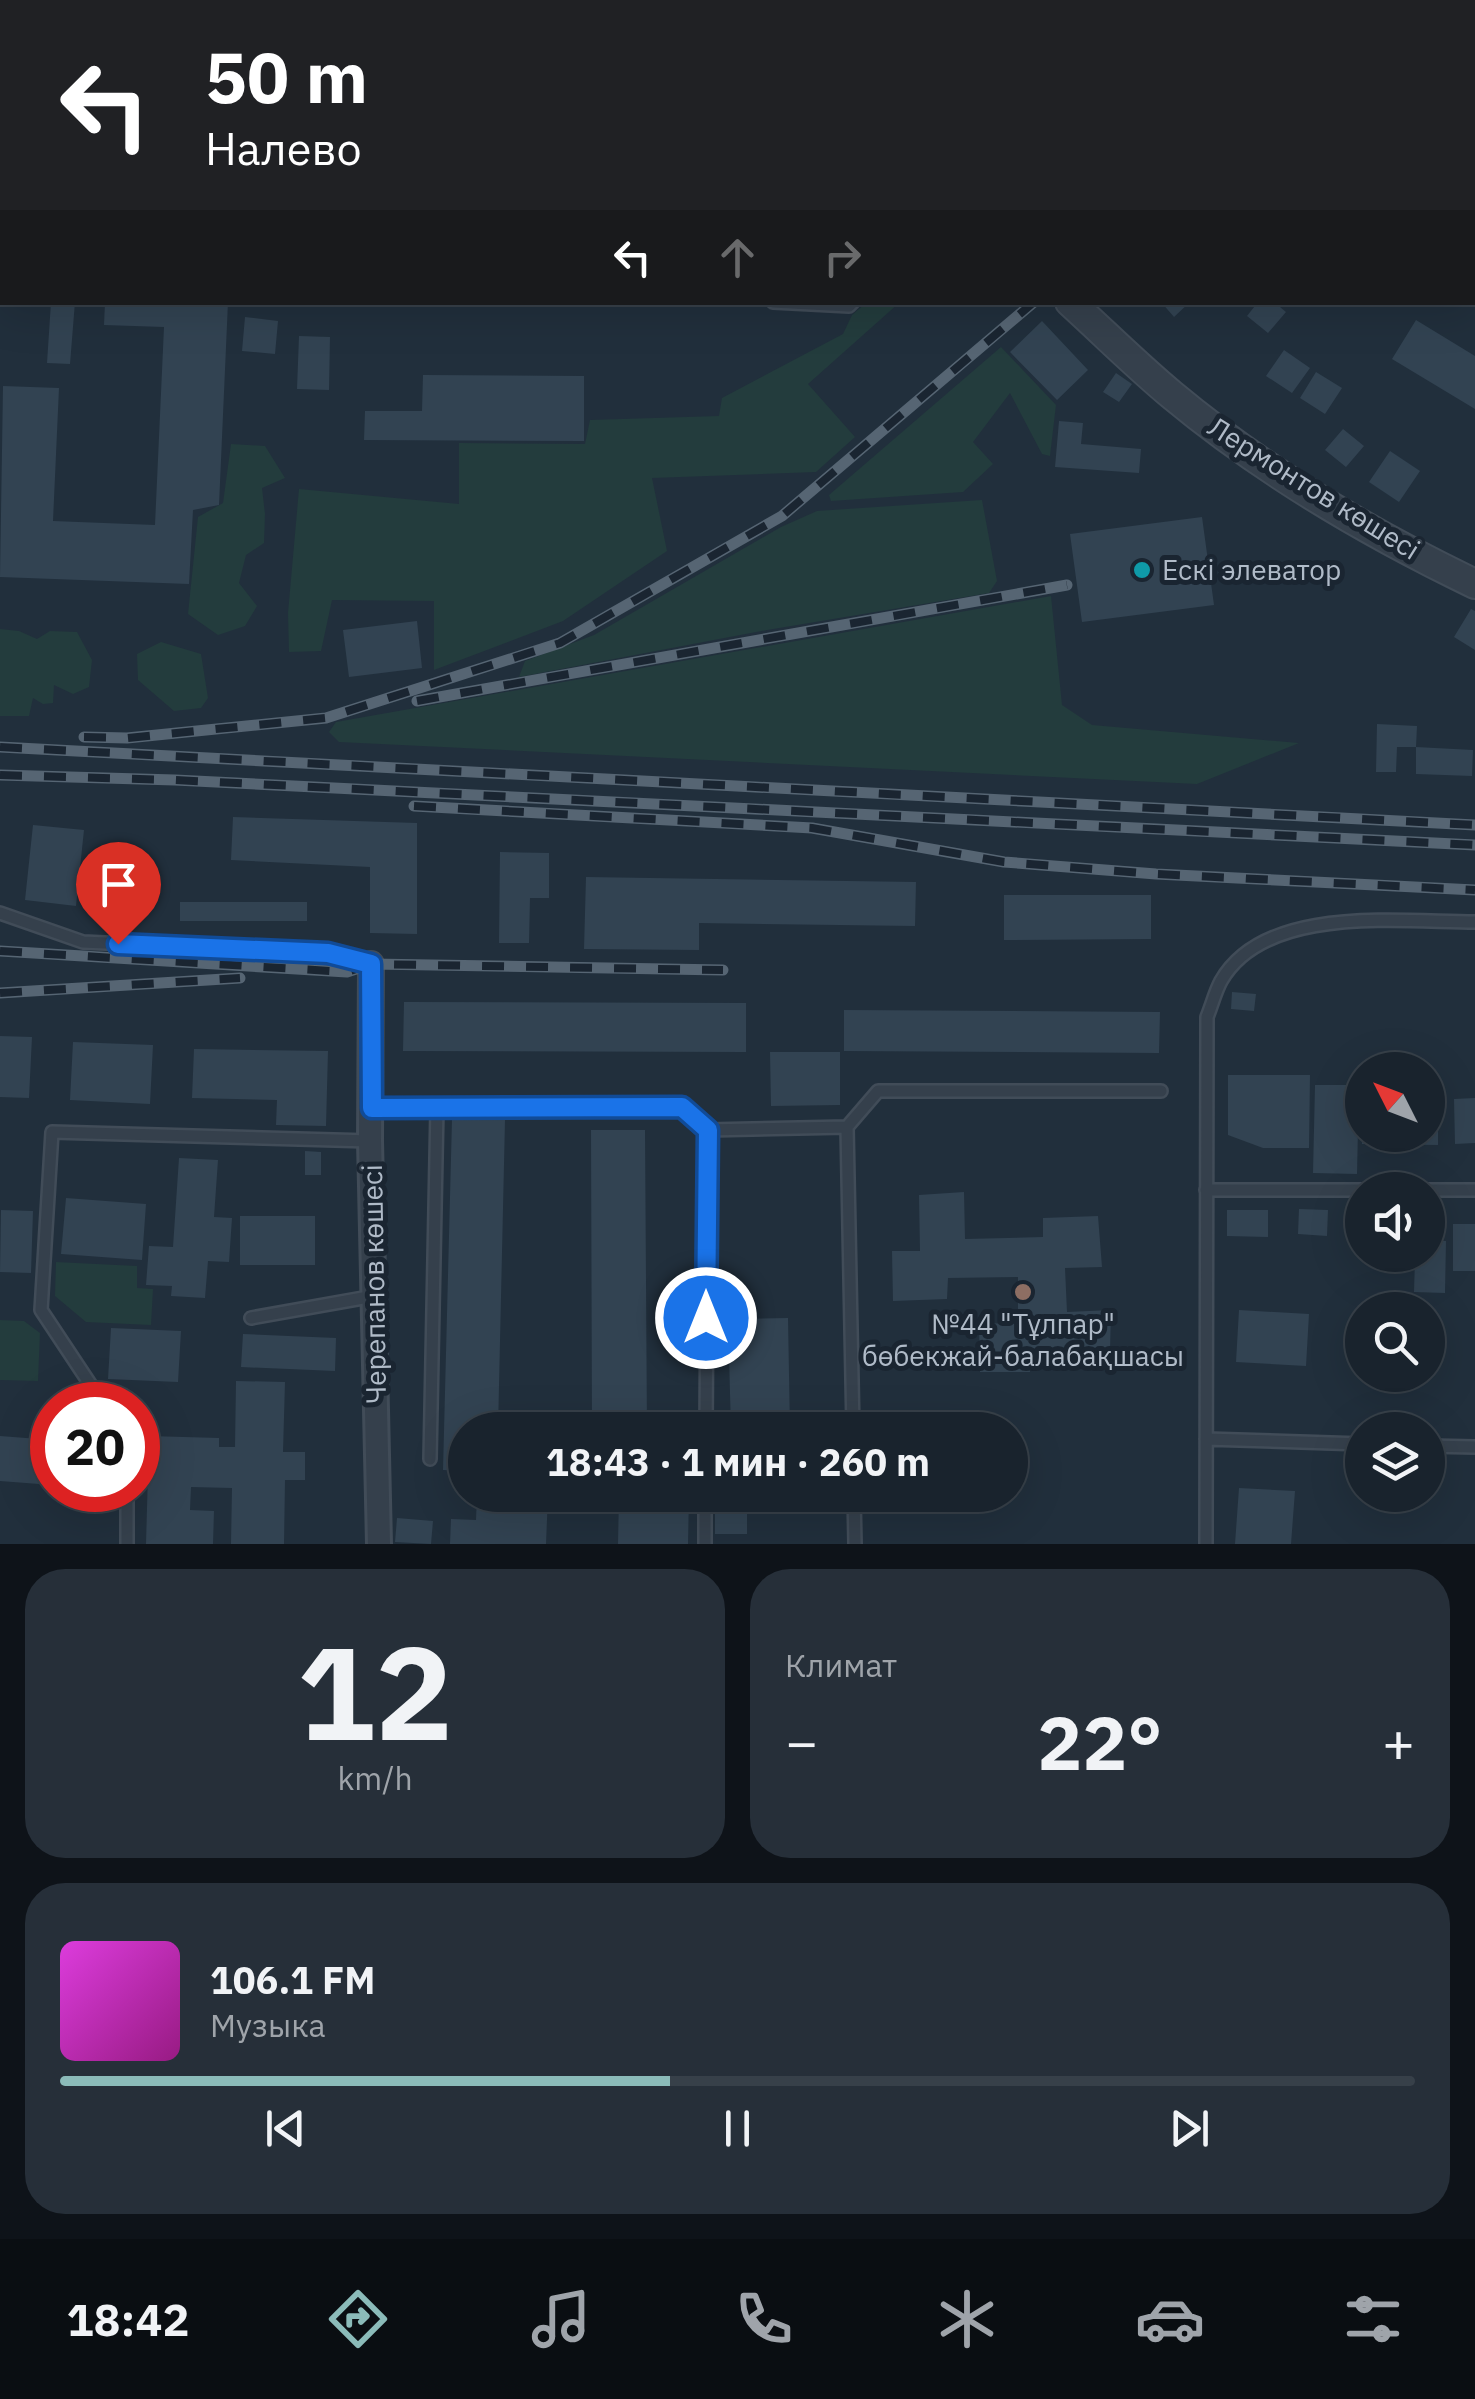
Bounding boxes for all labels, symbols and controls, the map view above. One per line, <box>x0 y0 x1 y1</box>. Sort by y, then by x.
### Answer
text: 50 m <box>205 31 368 122</box>
icon: left <box>40 40 170 170</box>
text: Налево <box>205 119 362 177</box>
icon: left <box>605 230 660 285</box>
icon: ahead <box>710 230 765 285</box>
icon: right <box>815 230 870 285</box>
street label: Лермонтов көшесі <box>1202 408 1427 568</box>
place label: Ескі элеватор <box>1162 551 1341 588</box>
marker: Ескі элеватор <box>1131 559 1153 581</box>
pin <box>76 842 161 945</box>
icon: arrive <box>91 857 146 912</box>
north arrow <box>1345 1052 1445 1152</box>
map controls <box>1345 1052 1445 1512</box>
street label: Черепанов көшесі <box>353 1164 394 1404</box>
button: sound <box>1345 1172 1445 1272</box>
position arrow <box>654 1266 758 1370</box>
marker: №44 "Тұлпар" бөбекжай-балабақшасы <box>1012 1281 1034 1303</box>
button: search <box>1345 1292 1445 1392</box>
place label: №44 "Тұлпар" бөбекжай-балабақшасы <box>862 1305 1184 1374</box>
speed limit sign: 20 <box>30 1382 160 1512</box>
button: layers <box>1345 1412 1445 1512</box>
text: 18:43 · 1 мин · 260 m <box>546 1437 930 1486</box>
text: 12 <box>297 1607 453 1776</box>
text: Климат <box>785 1644 897 1686</box>
text: 22° <box>1037 1693 1163 1791</box>
text: − <box>785 1706 818 1777</box>
text: + <box>1382 1706 1415 1777</box>
text: km/h <box>337 1757 413 1799</box>
text: 106.1 FM <box>210 1955 375 2004</box>
text: Музыка <box>210 2004 326 2046</box>
icon: previous <box>258 2101 313 2156</box>
icon: pause <box>710 2101 765 2156</box>
icon: next <box>1162 2101 1217 2156</box>
icon: directions <box>323 2284 393 2354</box>
icon: music <box>526 2284 596 2354</box>
icon: phone <box>729 2284 799 2354</box>
icon: climate <box>932 2284 1002 2354</box>
icon: car <box>1135 2284 1205 2354</box>
icon: filters <box>1338 2284 1408 2354</box>
text: 18:42 <box>67 2290 189 2348</box>

